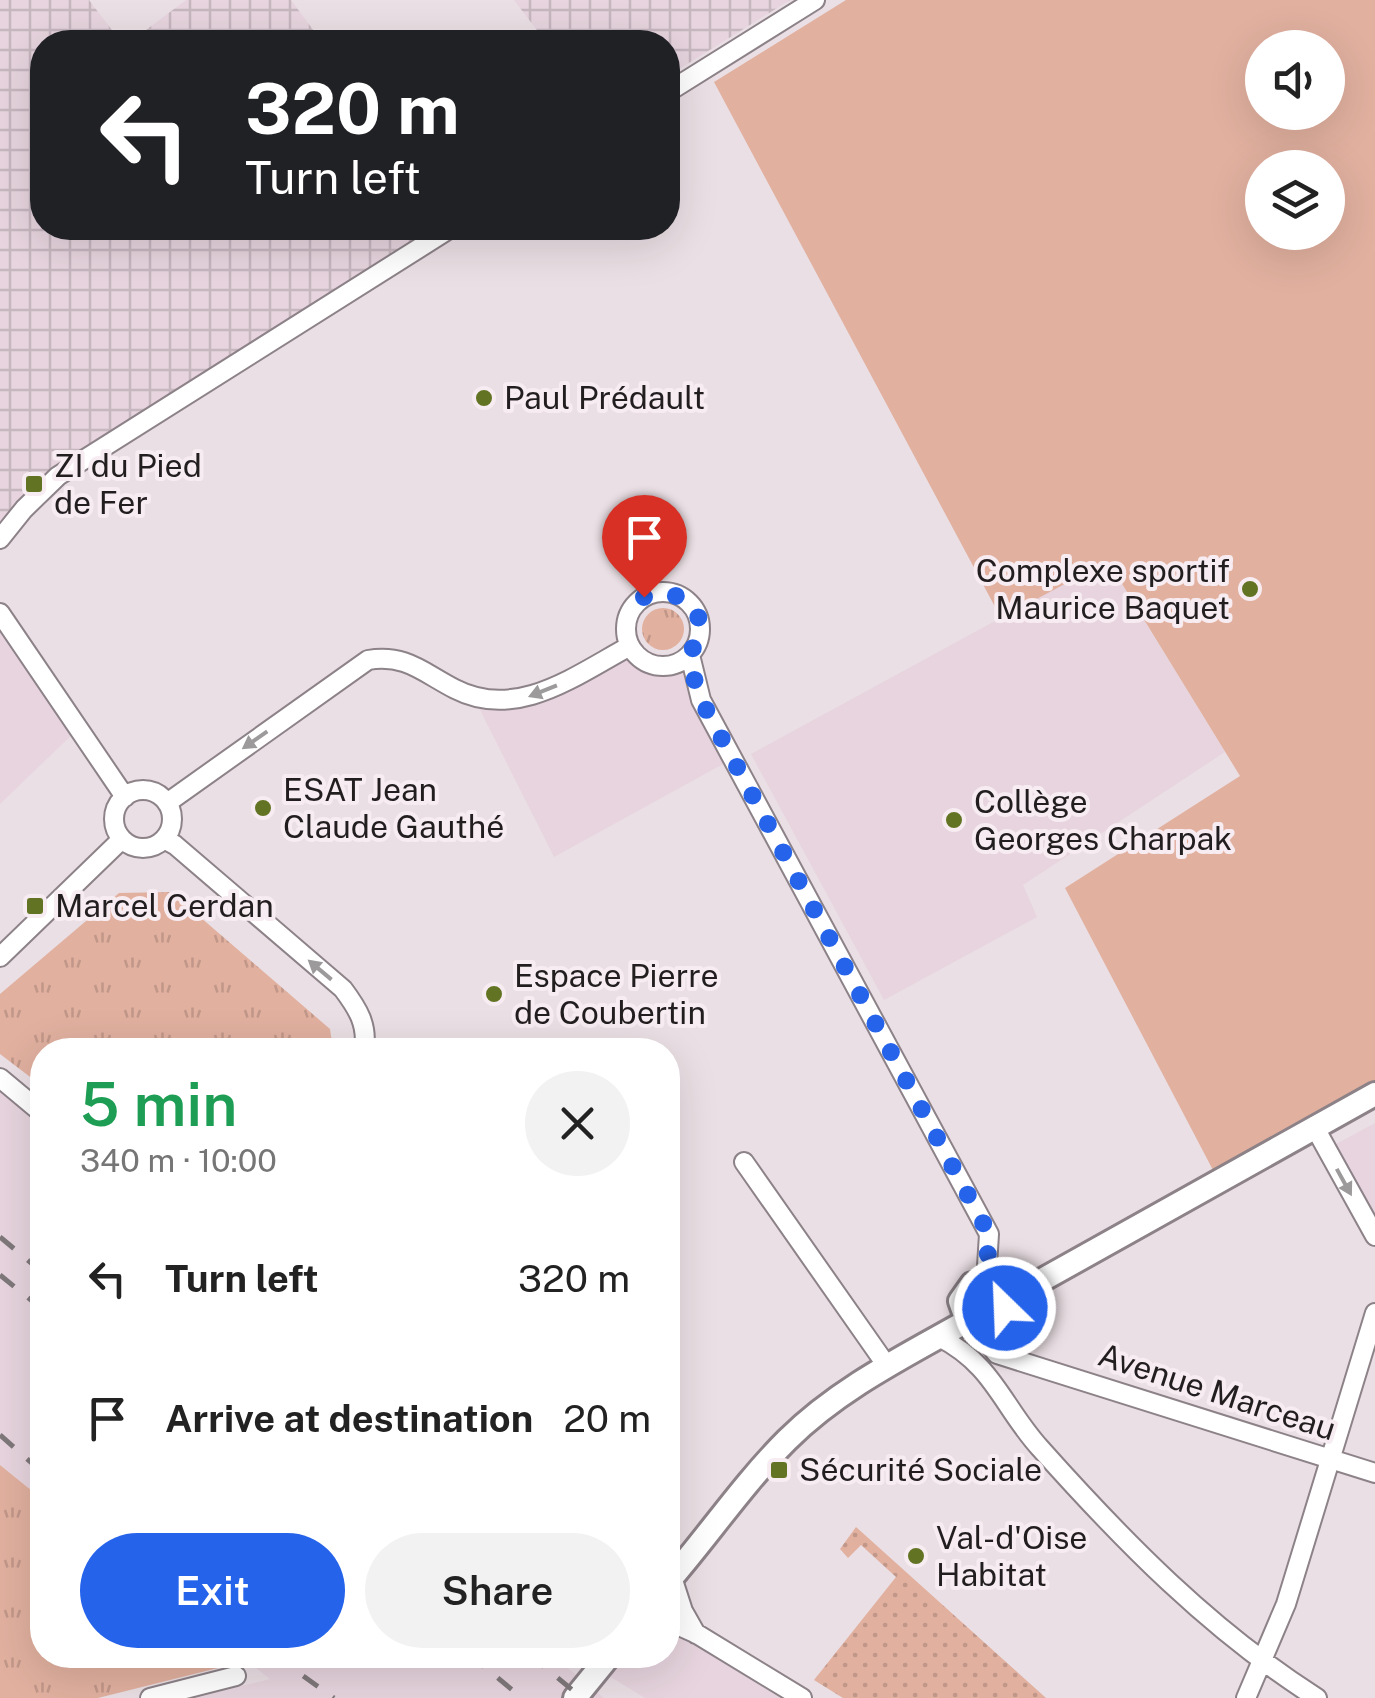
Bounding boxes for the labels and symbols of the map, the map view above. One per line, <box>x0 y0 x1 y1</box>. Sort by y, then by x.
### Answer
place label: Paul Prédault <box>504 379 705 416</box>
marker: Paul Prédault <box>473 387 495 409</box>
place label: ZI du Pied de Fer <box>54 447 202 521</box>
marker: ZI du Pied de Fer <box>23 473 45 495</box>
pin <box>602 495 687 598</box>
place label: Complexe sportif Maurice Baquet <box>976 552 1230 626</box>
marker: Complexe sportif Maurice Baquet <box>1239 578 1261 600</box>
one-way arrow <box>528 683 558 699</box>
one-way arrow <box>242 730 269 749</box>
place label: ESAT Jean Claude Gauthé <box>283 771 504 845</box>
place label: Collège Georges Charpak <box>974 783 1232 857</box>
marker: ESAT Jean Claude Gauthé <box>252 797 274 819</box>
marker: Collège Georges Charpak <box>943 809 965 831</box>
place label: Marcel Cerdan <box>55 887 274 924</box>
marker: Marcel Cerdan <box>24 895 46 917</box>
place label: Espace Pierre de Coubertin <box>514 957 719 1031</box>
one-way arrow <box>308 960 333 981</box>
marker: Espace Pierre de Coubertin <box>483 983 505 1005</box>
one-way arrow <box>1336 1167 1353 1196</box>
position arrow <box>953 1256 1057 1360</box>
street label: Avenue Marceau <box>1094 1336 1340 1447</box>
place label: Sécurité Sociale <box>799 1451 1042 1488</box>
marker: Sécurité Sociale <box>768 1459 790 1481</box>
place label: Val-d'Oise Habitat <box>936 1519 1088 1593</box>
marker: Val-d'Oise Habitat <box>905 1545 927 1567</box>

